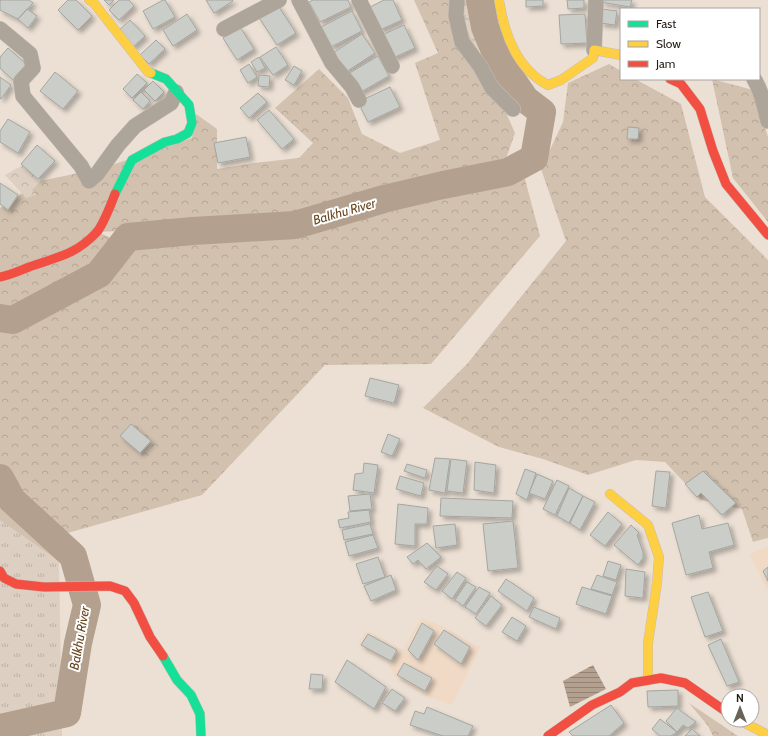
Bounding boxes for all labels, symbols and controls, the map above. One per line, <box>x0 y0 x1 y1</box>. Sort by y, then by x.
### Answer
legend <box>620 8 760 80</box>
text: Fast <box>656 16 676 31</box>
text: Slow <box>656 36 681 51</box>
text: Jam <box>655 56 675 71</box>
water label: Balkhu River <box>311 194 378 228</box>
water label: Balkhu River <box>66 604 93 671</box>
north arrow <box>720 688 760 728</box>
text: N <box>736 691 744 705</box>

